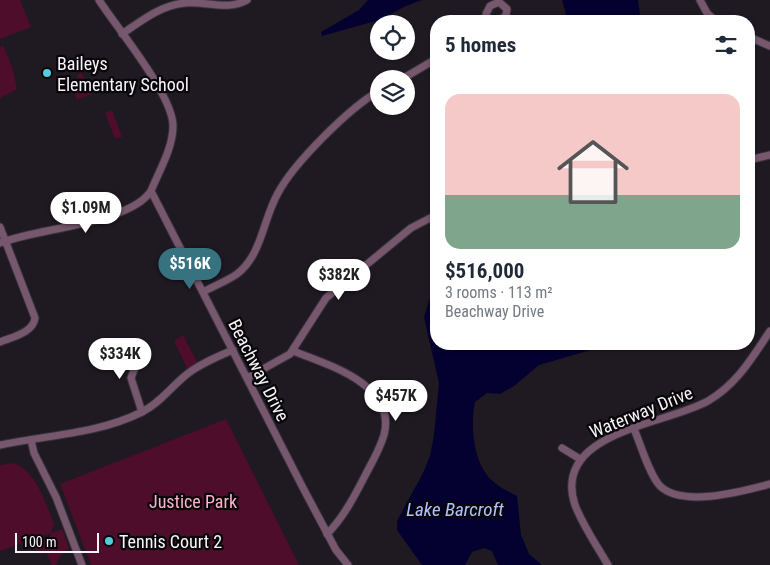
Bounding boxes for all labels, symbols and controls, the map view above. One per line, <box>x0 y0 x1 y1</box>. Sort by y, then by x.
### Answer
map controls <box>370 15 415 115</box>
button: locate <box>370 15 415 60</box>
icon: filters <box>712 31 740 59</box>
text: 5 homes <box>445 33 516 57</box>
place label: Baileys Elementary School <box>57 53 189 95</box>
marker: Baileys Elementary School <box>41 67 53 79</box>
button: layers <box>370 70 415 115</box>
icon: home <box>548 127 638 217</box>
pin: $1.09M <box>45 192 127 234</box>
text: $1.09M <box>61 198 111 217</box>
pin: $516K <box>155 248 225 290</box>
text: $516K <box>169 254 211 273</box>
pin: $382K <box>304 258 374 301</box>
text: $516,000 <box>445 259 524 283</box>
text: $382K <box>318 265 360 284</box>
text: 3 rooms · 113 m² <box>445 283 553 302</box>
text: Beachway Drive <box>445 302 544 321</box>
street label: Beachway Drive <box>224 316 294 424</box>
pin: $334K <box>85 338 155 380</box>
text: $334K <box>99 344 141 363</box>
pin: $457K <box>361 380 431 422</box>
street label: Waterway Drive <box>586 382 696 442</box>
text: $457K <box>375 386 417 405</box>
park label: Justice Park <box>149 491 237 512</box>
water label: Lake Barcroft <box>406 498 504 521</box>
scale bar <box>15 530 99 553</box>
place label: Tennis Court 2 <box>119 531 222 552</box>
text: 100 m <box>22 534 57 550</box>
marker: Tennis Court 2 <box>103 535 115 547</box>

